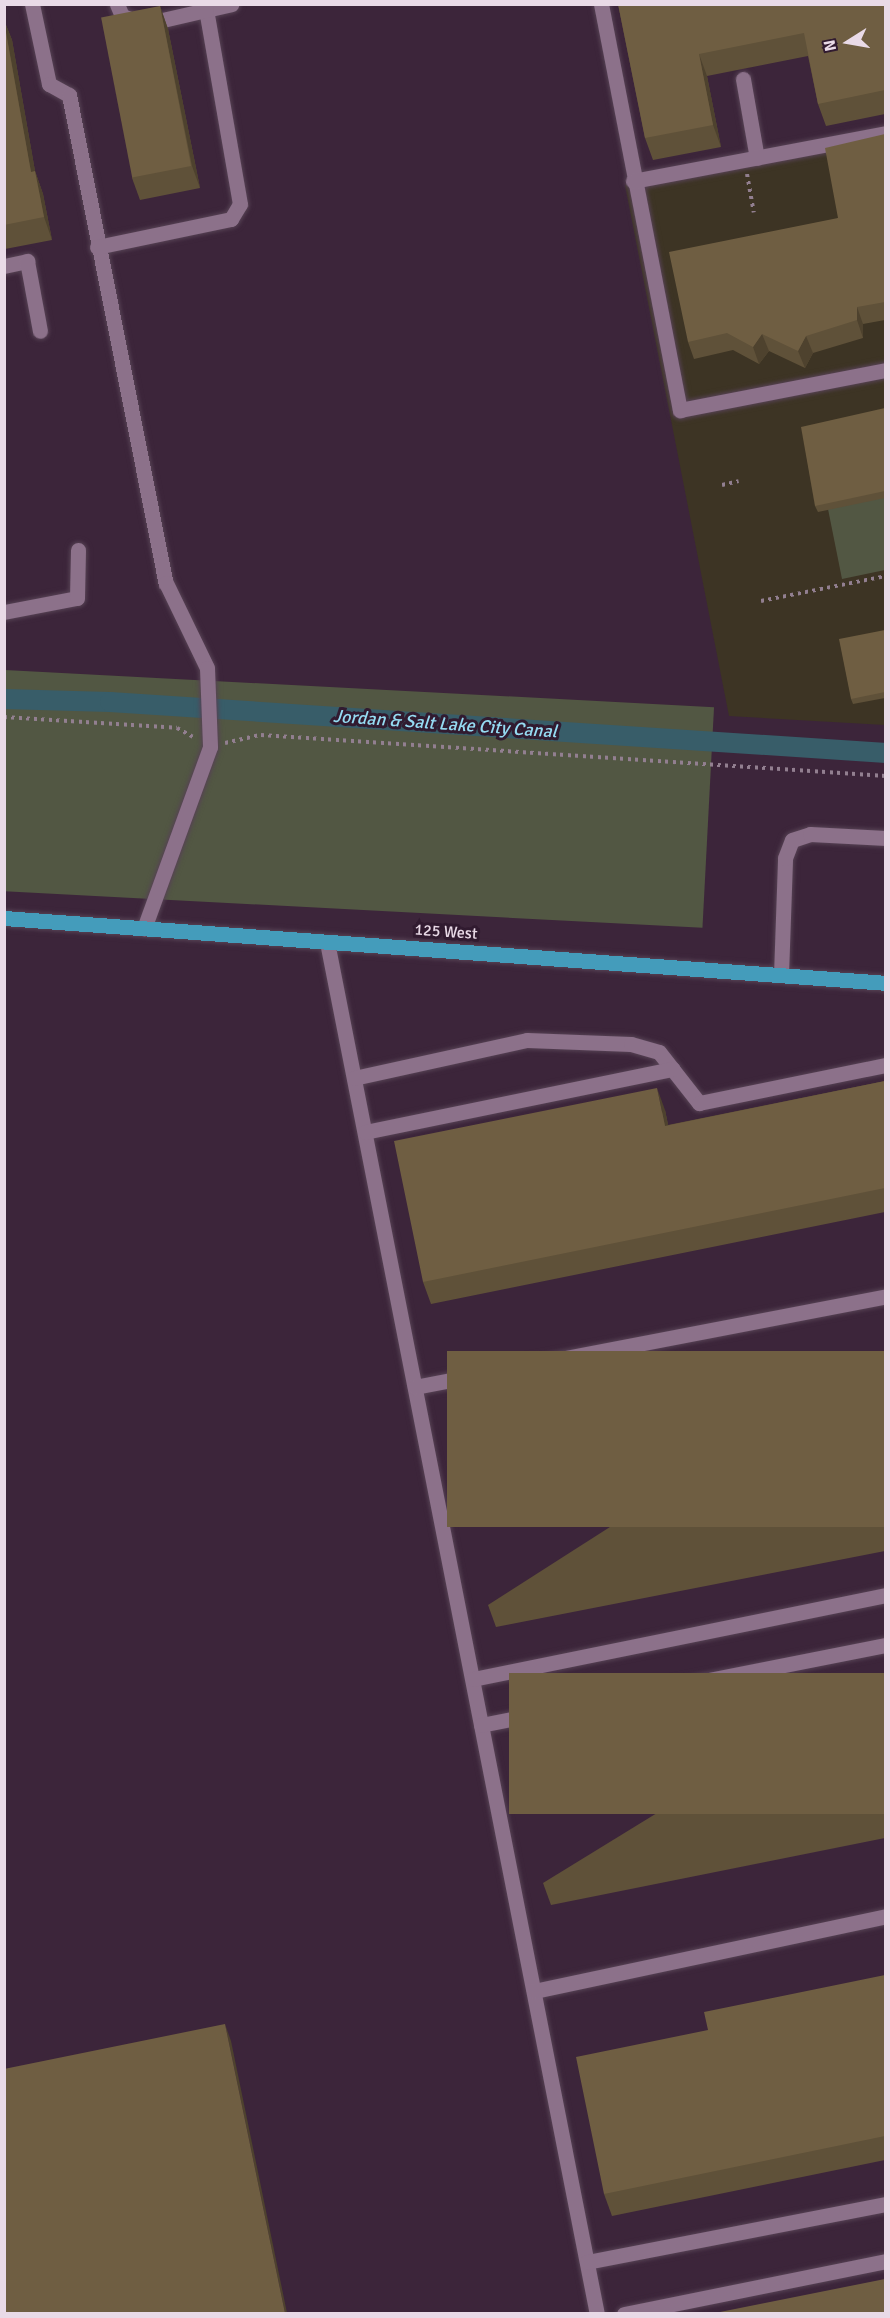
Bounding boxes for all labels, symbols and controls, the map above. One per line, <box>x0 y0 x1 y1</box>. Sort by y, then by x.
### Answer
north arrow <box>818 12 878 72</box>
text: N <box>819 38 841 53</box>
water label: Jordan & Salt Lake City Canal <box>332 705 558 743</box>
street label: 125 West <box>414 920 478 944</box>

